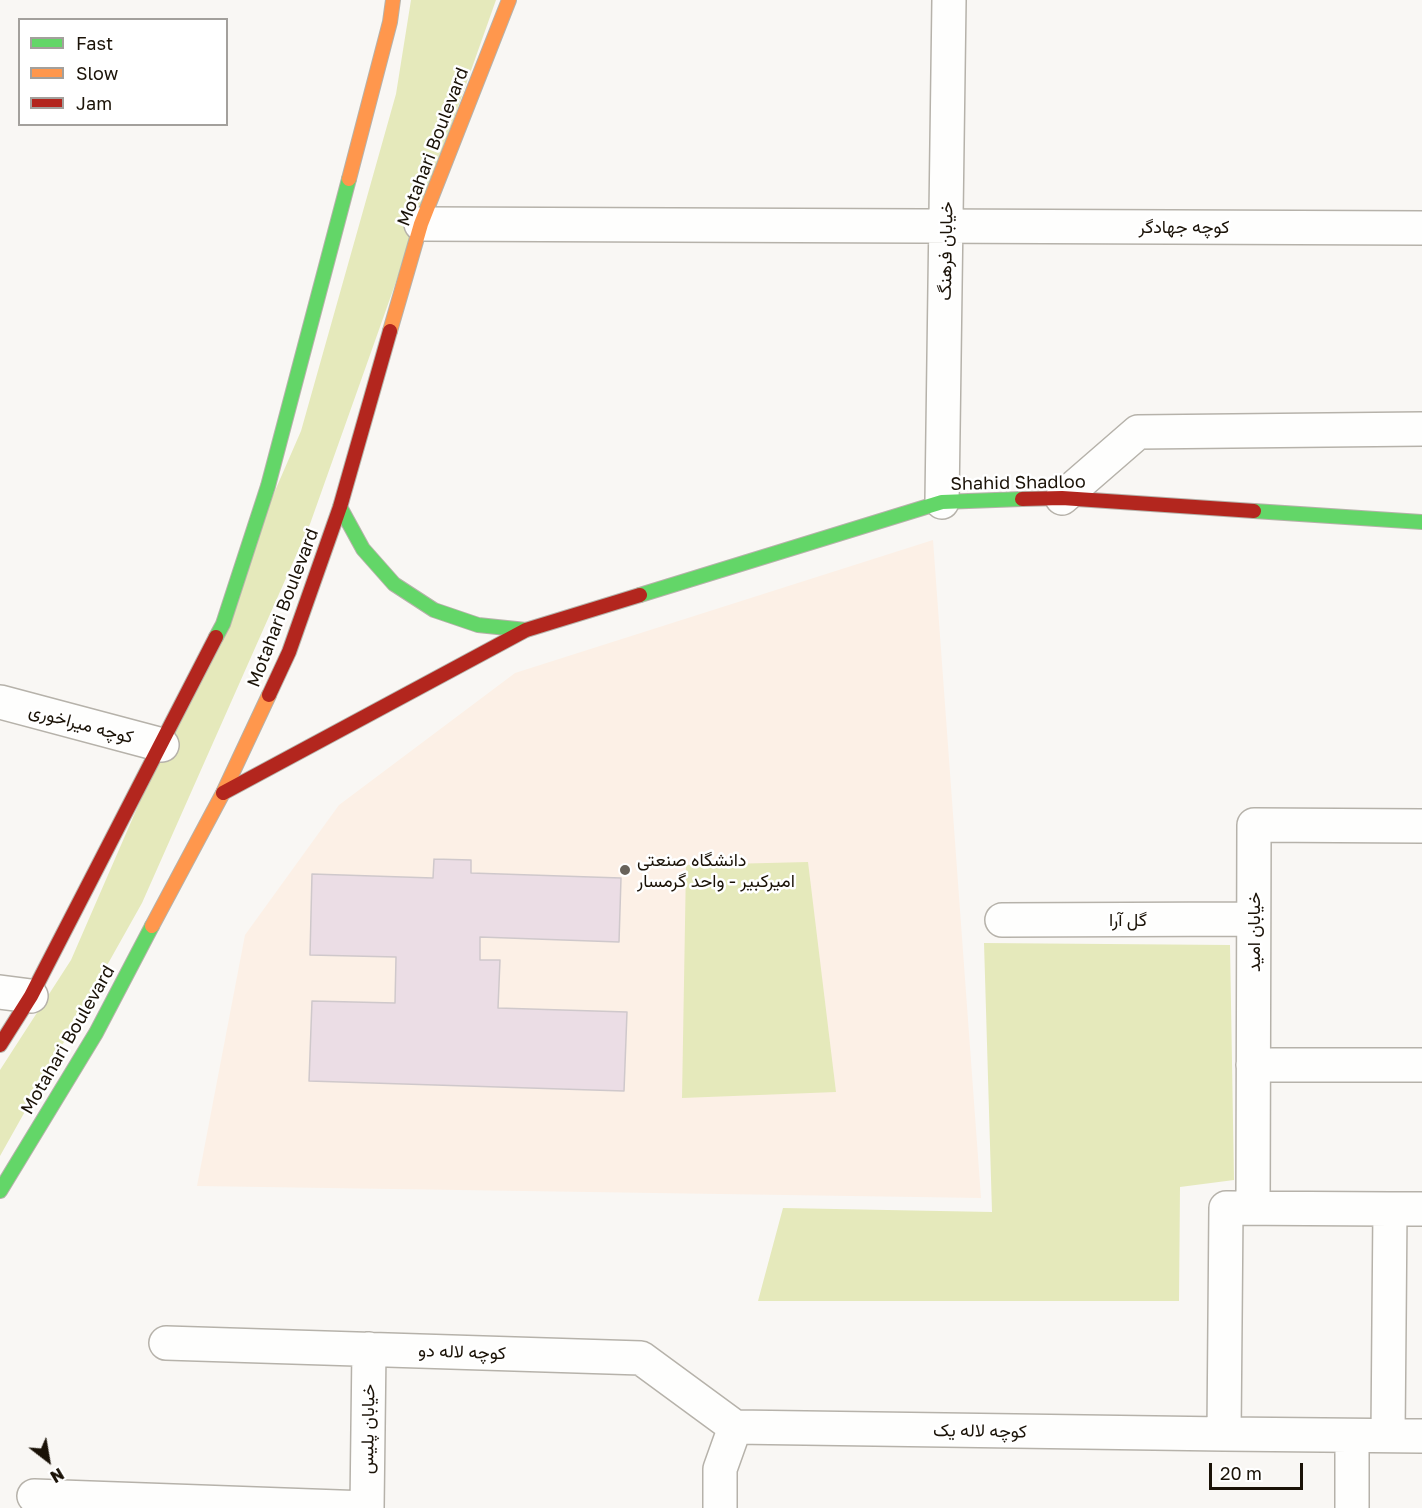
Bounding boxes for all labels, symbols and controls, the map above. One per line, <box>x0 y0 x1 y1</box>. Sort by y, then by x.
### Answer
legend <box>18 18 228 126</box>
text: Fast <box>76 32 113 54</box>
text: Slow <box>76 62 118 84</box>
street label: Motahari Boulevard <box>393 65 473 229</box>
text: Jam <box>76 92 112 114</box>
street label: خیابان فرهنگ <box>934 201 958 301</box>
street label: کوچه جهادگر <box>1139 216 1229 238</box>
street label: Shahid Shadloo <box>950 471 1086 495</box>
street label: Motahari Boulevard <box>243 526 323 690</box>
street label: کوچه میراخوری <box>26 700 136 748</box>
place label: دانشگاه صنعتی امیرکبیر - واحد گرمسار <box>637 849 795 892</box>
marker: دانشگاه صنعتی امیرکبیر - واحد گرمسار <box>618 863 632 877</box>
street label: خیابان امید <box>1243 892 1265 972</box>
street label: گل آرا <box>1109 909 1147 931</box>
street label: Motahari Boulevard <box>17 962 119 1118</box>
street label: کوچه لاله دو <box>418 1340 506 1364</box>
street label: خیابان پلیس <box>356 1384 380 1474</box>
street label: کوچه لاله یک <box>933 1419 1027 1443</box>
north arrow <box>18 1430 78 1490</box>
scale bar <box>1212 1451 1306 1489</box>
text: 20 m <box>1220 1462 1262 1484</box>
text: N <box>47 1464 68 1487</box>

